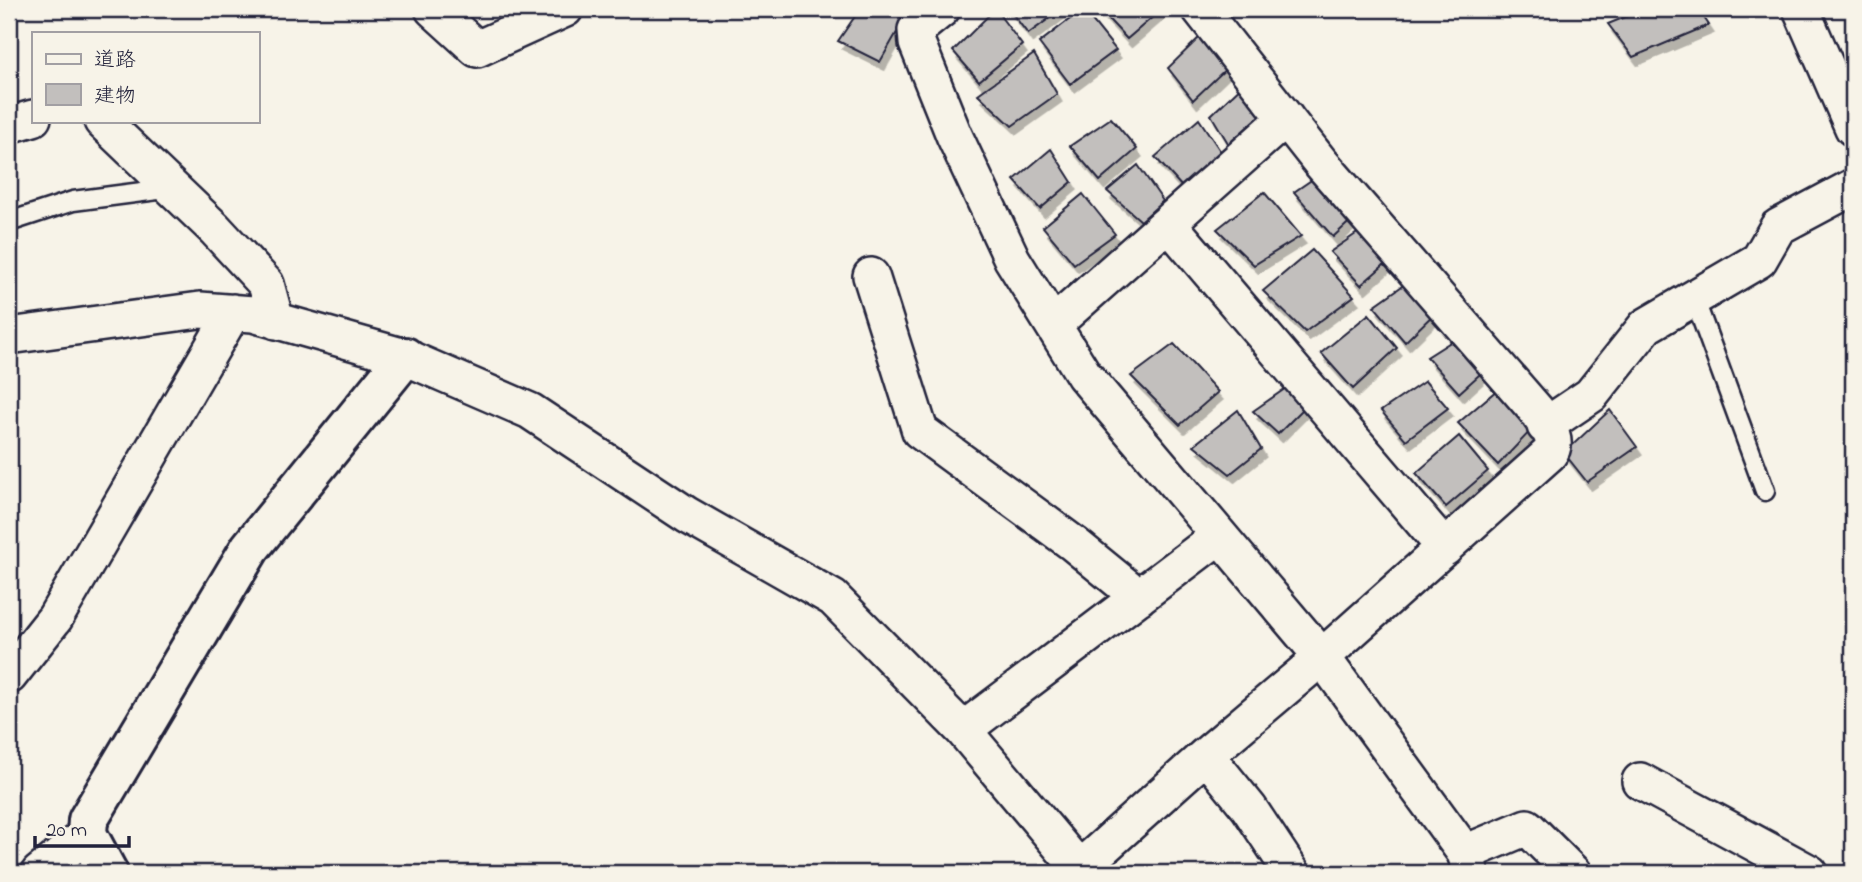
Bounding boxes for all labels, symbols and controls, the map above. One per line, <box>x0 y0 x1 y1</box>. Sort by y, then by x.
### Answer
legend <box>32 32 259 122</box>
text: 道路 <box>94 46 136 76</box>
text: 建物 <box>94 82 136 112</box>
scale bar <box>35 805 130 849</box>
text: 20 m <box>46 816 87 846</box>

